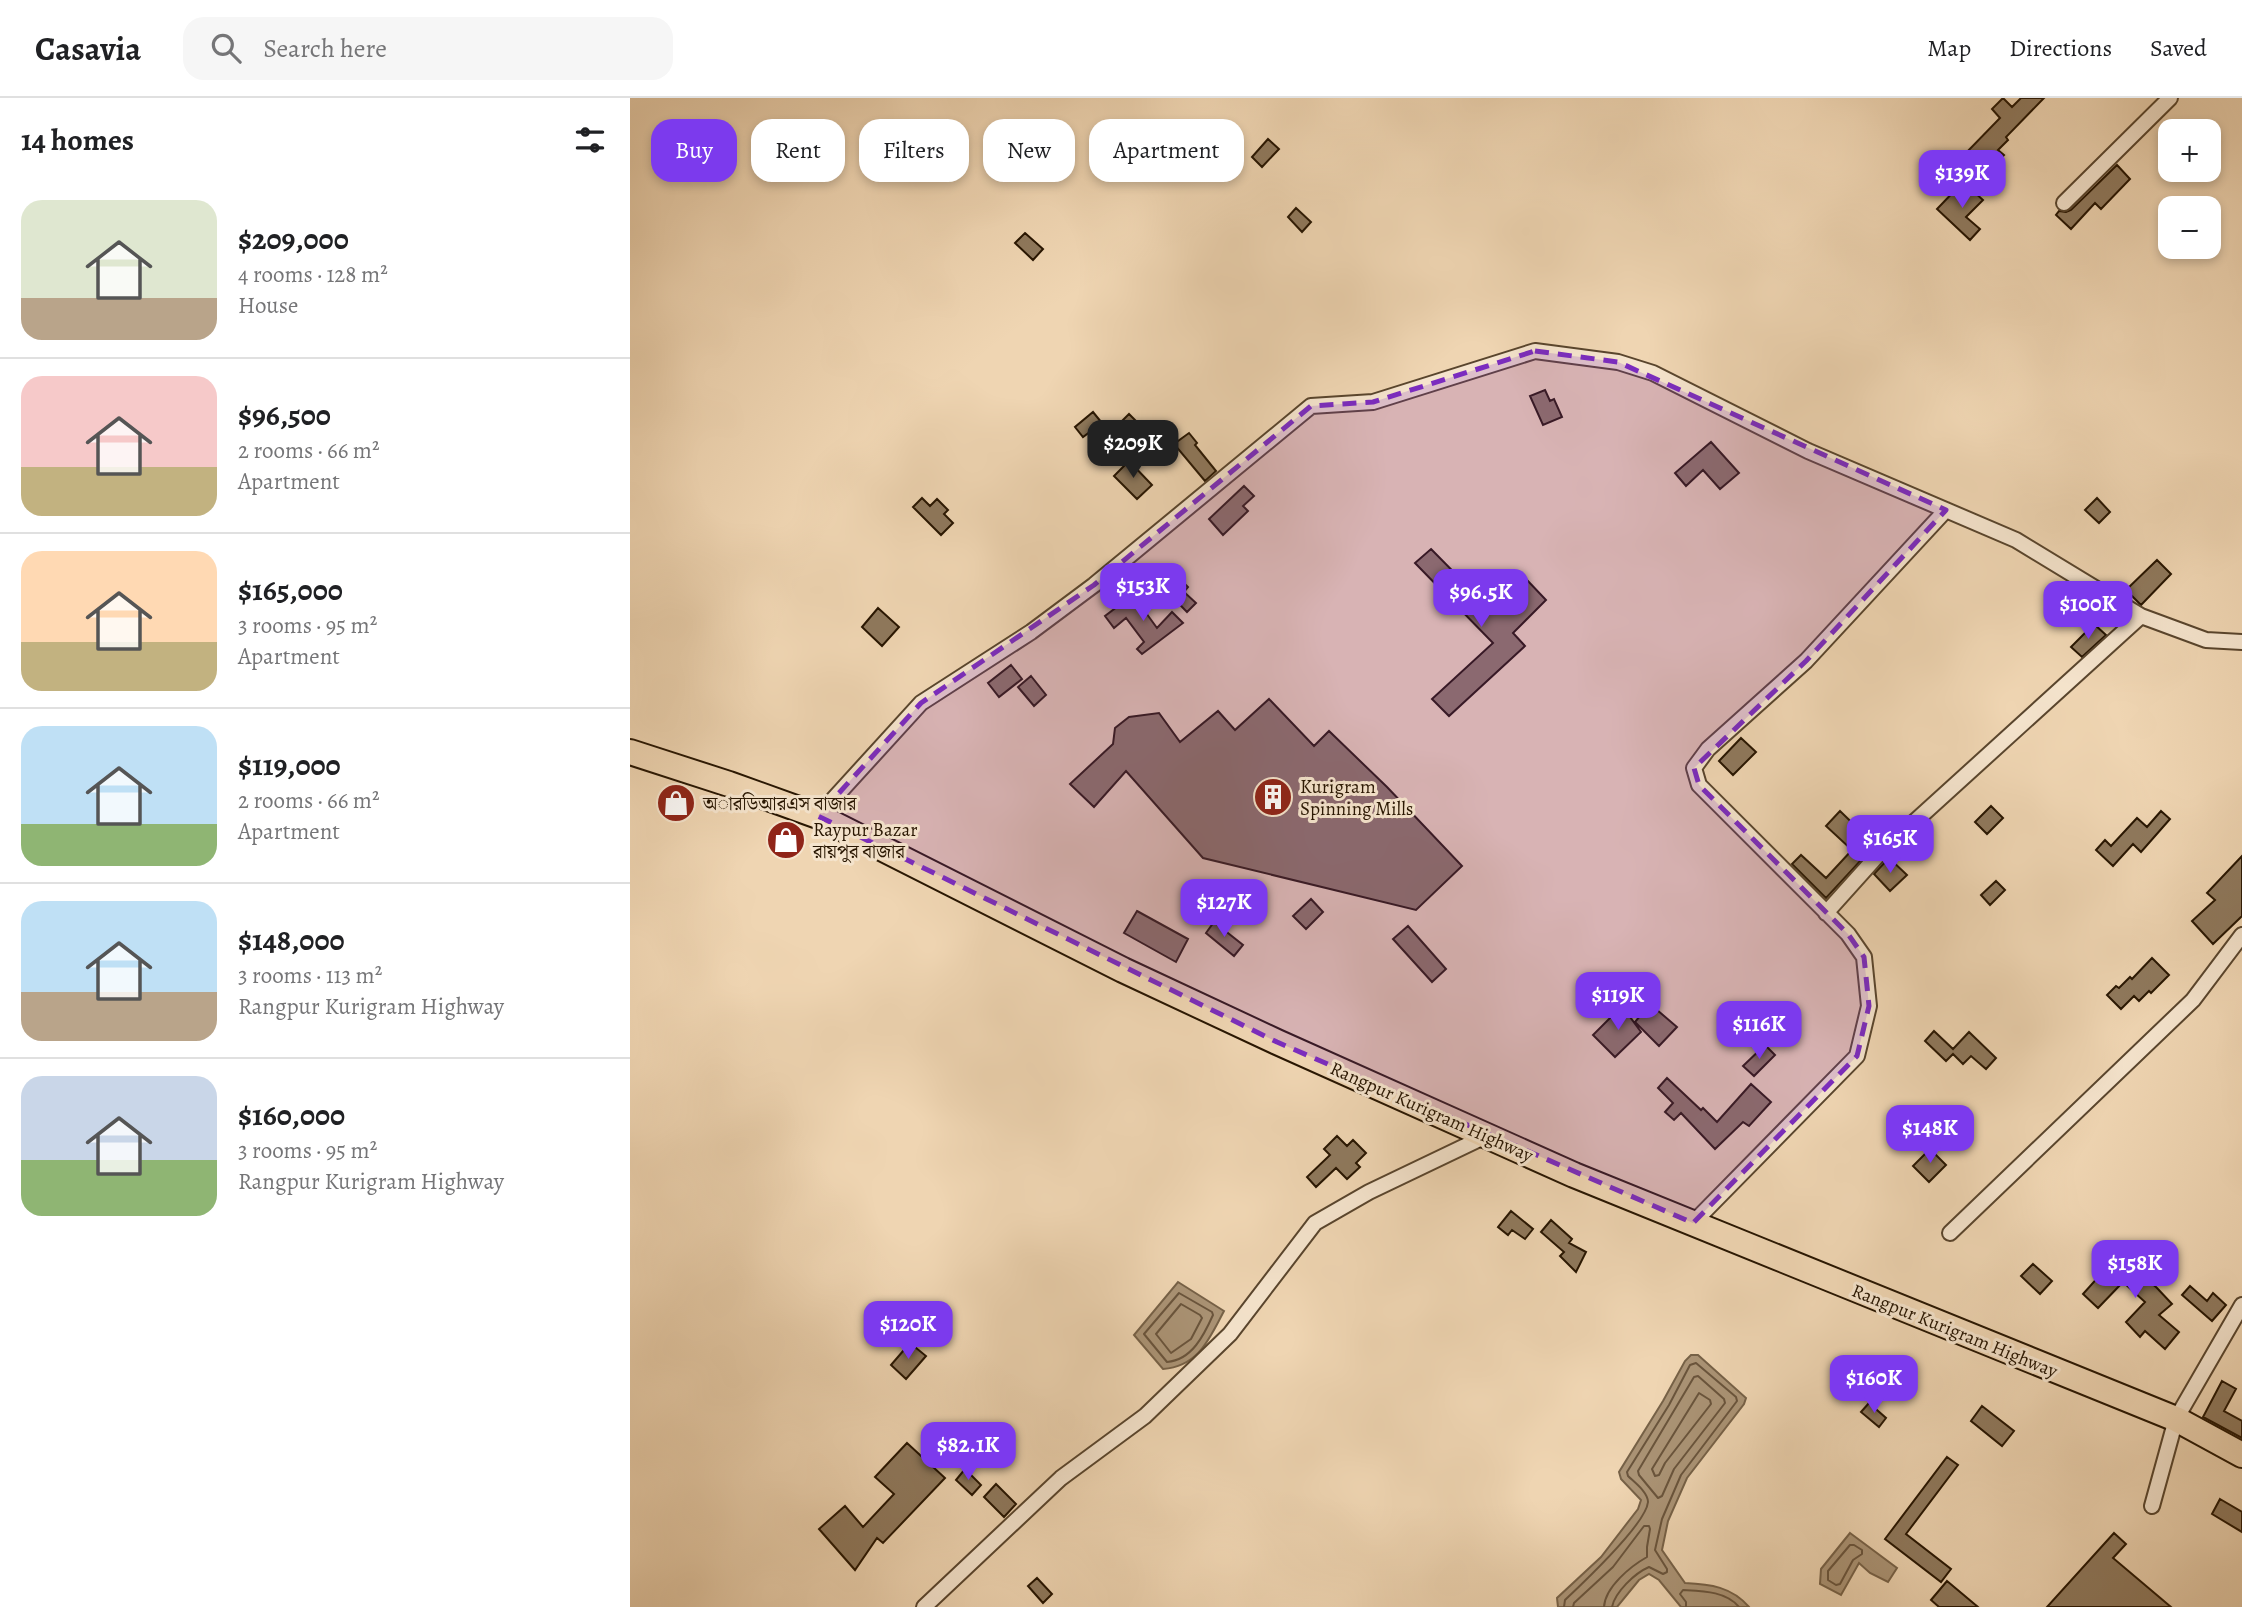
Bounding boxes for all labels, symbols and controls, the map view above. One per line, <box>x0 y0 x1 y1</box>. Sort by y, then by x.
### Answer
search box <box>183 17 673 80</box>
text: Casavia <box>35 26 141 71</box>
icon: search <box>207 29 245 67</box>
text: Search here <box>263 31 387 66</box>
text: Map <box>1927 32 1971 64</box>
text: Directions <box>2009 32 2112 64</box>
text: Saved <box>2150 32 2207 64</box>
chip: Buy <box>651 119 737 182</box>
chip: Rent <box>751 119 845 182</box>
chip: Filters <box>859 119 969 182</box>
chip: New <box>983 119 1075 182</box>
chip: Apartment <box>1089 119 1244 182</box>
map controls <box>2158 119 2221 259</box>
button: + <box>2158 119 2221 182</box>
text: 14 homes <box>21 120 134 160</box>
icon: filters <box>571 121 609 159</box>
pin: $139K <box>1913 150 2011 210</box>
text: $139K <box>1935 157 1989 188</box>
button: − <box>2158 196 2221 259</box>
text: $209,000 <box>238 219 349 259</box>
icon: home <box>77 228 161 312</box>
text: 4 rooms · 128 m² <box>238 259 388 290</box>
text: House <box>238 290 298 321</box>
text: $96,500 <box>238 395 331 435</box>
icon: home <box>77 404 161 488</box>
pin: $209K <box>1084 420 1182 480</box>
text: $209K <box>1103 427 1163 458</box>
text: 2 rooms · 66 m² <box>238 435 380 466</box>
text: Apartment <box>238 466 340 497</box>
pin: $153K <box>1094 564 1192 623</box>
text: $165,000 <box>238 570 343 610</box>
text: $153K <box>1116 570 1170 601</box>
pin: $96.5K <box>1424 570 1538 629</box>
text: $96.5K <box>1449 576 1513 607</box>
icon: home <box>77 579 161 663</box>
pin: $100K <box>2039 582 2137 641</box>
text: $100K <box>2059 588 2117 619</box>
text: 3 rooms · 95 m² <box>238 610 377 641</box>
text: Apartment <box>238 641 340 672</box>
text: $119,000 <box>238 745 341 785</box>
icon: home <box>77 754 161 838</box>
place label: Kurigram Spinning Mills <box>1300 774 1414 822</box>
building icon: Kurigram Spinning Mills <box>1252 776 1294 818</box>
shop icon: অারডিআরএস বাজার <box>655 782 697 824</box>
text: 2 rooms · 66 m² <box>238 785 380 816</box>
place label: অারডিআরএস বাজার <box>702 791 858 817</box>
text: Apartment <box>238 816 340 847</box>
pin: $165K <box>1841 816 1939 875</box>
place label: Raypur Bazar রায়পুর বাজার <box>812 817 918 865</box>
shop icon: Raypur Bazar রায়পুর বাজার <box>765 819 807 861</box>
text: $165K <box>1863 822 1917 853</box>
pin: $127K <box>1175 880 1273 939</box>
text: $127K <box>1197 886 1252 917</box>
text: $148,000 <box>238 920 345 960</box>
icon: home <box>77 929 161 1013</box>
text: 3 rooms · 113 m² <box>238 960 382 991</box>
pin: $119K <box>1569 972 1667 1032</box>
text: $119K <box>1592 979 1644 1010</box>
text: Rangpur Kurigram Highway <box>238 991 504 1022</box>
pin: $116K <box>1710 1002 1808 1061</box>
text: $116K <box>1732 1008 1786 1039</box>
street label: Rangpur Kurigram Highway <box>1326 1055 1538 1169</box>
text: $160,000 <box>238 1095 345 1135</box>
icon: home <box>77 1104 161 1188</box>
pin: $148K <box>1881 1105 1979 1165</box>
text: $148K <box>1902 1112 1958 1143</box>
text: 3 rooms · 95 m² <box>238 1135 377 1166</box>
text: Rangpur Kurigram Highway <box>238 1166 504 1197</box>
pin: $158K <box>2086 1240 2184 1300</box>
text: $158K <box>2108 1247 2162 1278</box>
street label: Rangpur Kurigram Highway <box>1848 1278 2062 1384</box>
pin: $120K <box>859 1302 957 1361</box>
text: $120K <box>880 1308 936 1339</box>
pin: $160K <box>1825 1356 1923 1415</box>
text: $160K <box>1846 1362 1902 1393</box>
pin: $82.1K <box>911 1422 1025 1482</box>
text: $82.1K <box>937 1429 999 1460</box>

